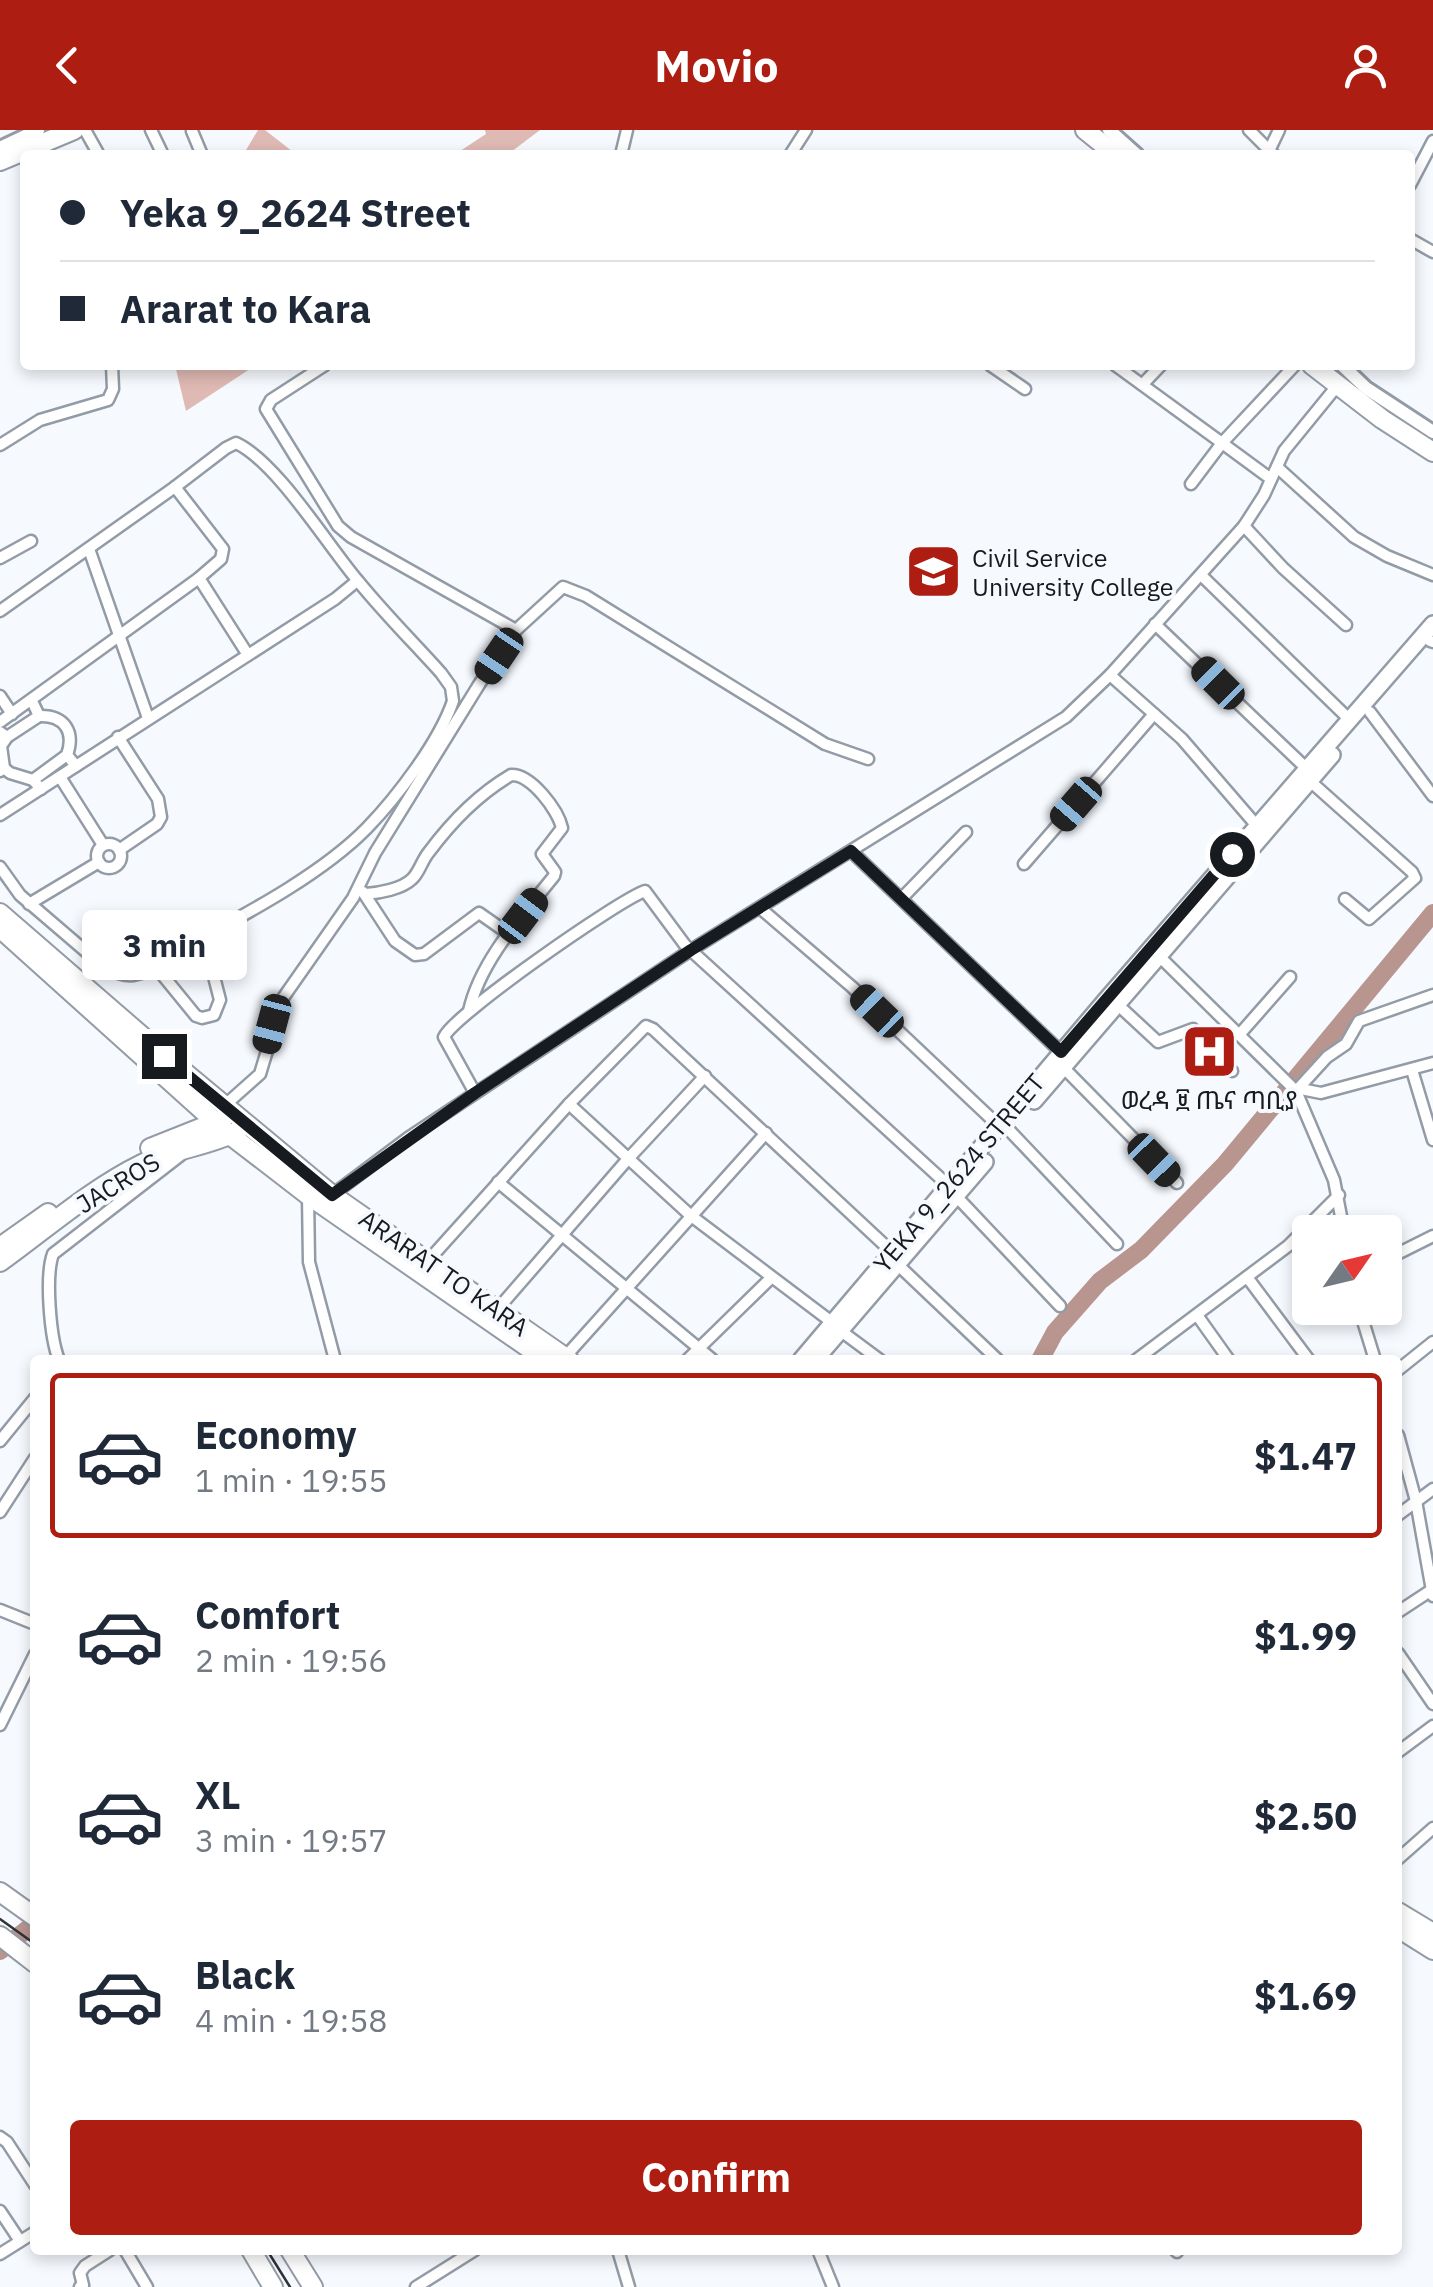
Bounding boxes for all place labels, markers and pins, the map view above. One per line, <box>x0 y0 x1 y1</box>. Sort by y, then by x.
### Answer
place label: Civil Service University College <box>972 541 1173 603</box>
school or university icon: Civil Service University College <box>903 542 963 602</box>
hospital icon: ወረዳ ፱ ጤና ጣቢያ <box>1179 1021 1239 1081</box>
place label: ወረዳ ፱ ጤና ጣቢያ <box>1121 1083 1297 1116</box>

